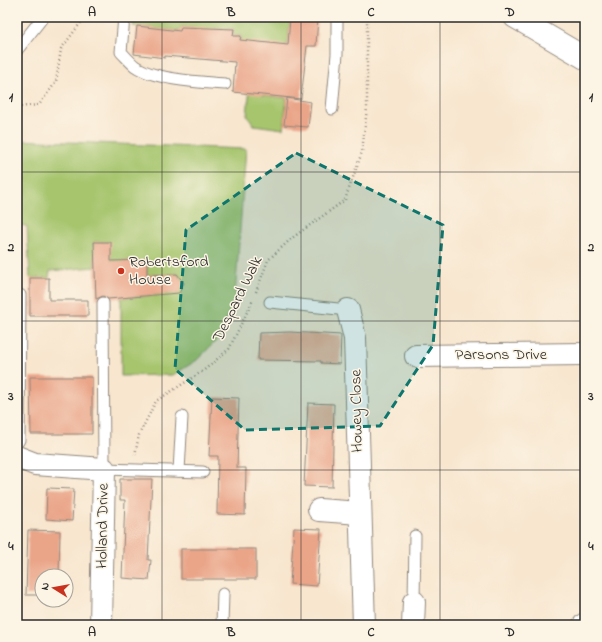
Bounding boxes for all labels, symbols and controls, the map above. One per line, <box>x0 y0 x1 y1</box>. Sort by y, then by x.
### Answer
text: A <box>88 3 96 22</box>
text: B <box>226 3 236 22</box>
text: C <box>367 3 375 22</box>
text: D <box>504 3 515 22</box>
text: 1 <box>9 88 14 107</box>
text: 1 <box>589 88 594 107</box>
text: 2 <box>7 238 15 257</box>
text: 2 <box>587 238 595 257</box>
place label: Robertsford House <box>129 250 209 292</box>
street label: Despard Walk <box>206 251 270 347</box>
marker: Robertsford House <box>116 266 126 276</box>
street label: Parsons Drive <box>455 343 548 367</box>
street label: Howey Close <box>344 368 370 453</box>
text: 3 <box>7 387 14 406</box>
text: 3 <box>587 387 594 406</box>
street label: Holland Drive <box>90 482 116 569</box>
text: 4 <box>7 537 14 556</box>
text: 4 <box>587 537 594 556</box>
north arrow <box>34 568 74 608</box>
text: N <box>37 581 54 591</box>
text: A <box>88 623 96 642</box>
text: B <box>226 623 236 642</box>
text: C <box>367 623 375 642</box>
text: D <box>504 623 515 642</box>

